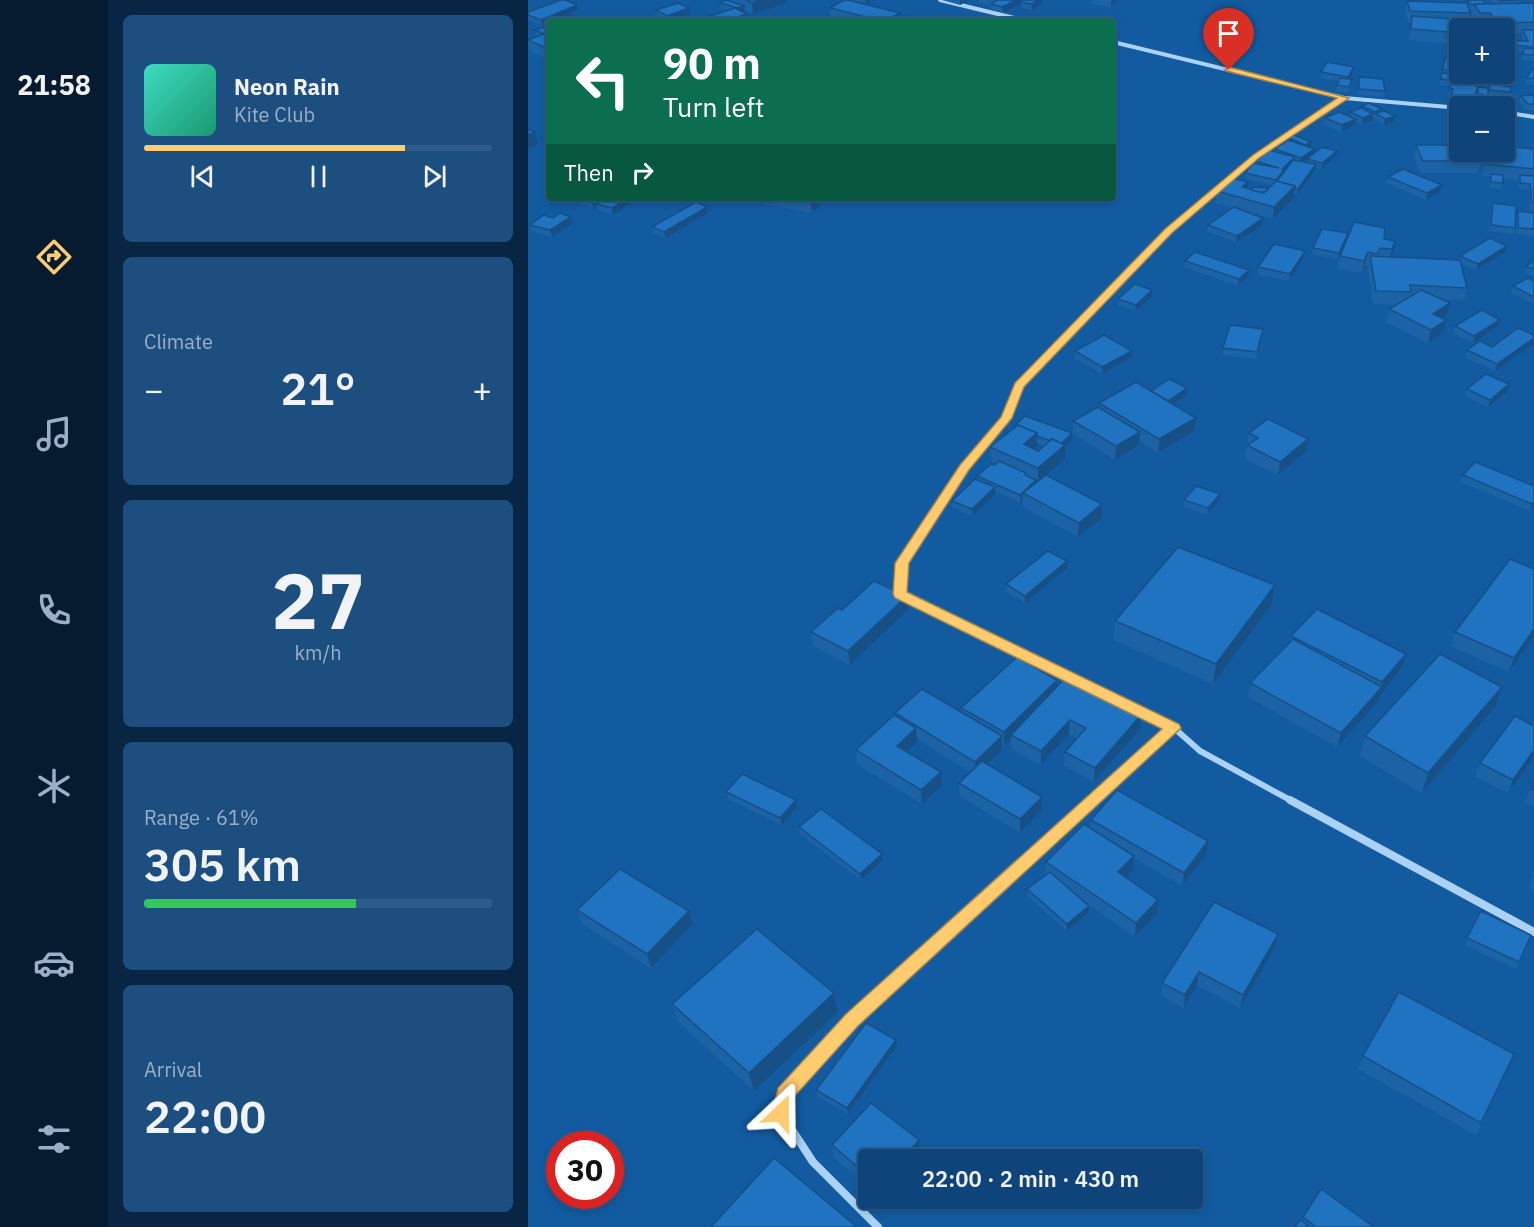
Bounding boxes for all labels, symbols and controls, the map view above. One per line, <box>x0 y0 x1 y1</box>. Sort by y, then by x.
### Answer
pin <box>1203 8 1254 70</box>
icon: arrive <box>1212 17 1245 50</box>
map controls <box>1449 18 1515 162</box>
button: + <box>1449 18 1515 84</box>
text: 90 m <box>663 36 761 91</box>
icon: left <box>564 42 642 120</box>
text: 21:58 <box>17 67 91 102</box>
text: Neon Rain <box>234 72 340 101</box>
text: Turn left <box>663 89 764 124</box>
button: − <box>1449 96 1515 162</box>
text: Kite Club <box>234 101 315 128</box>
icon: right <box>626 156 659 189</box>
text: Then <box>564 158 614 187</box>
icon: previous <box>186 160 219 193</box>
icon: pause <box>302 160 335 193</box>
icon: next <box>418 160 451 193</box>
icon: directions <box>33 236 75 278</box>
text: Climate <box>144 328 213 355</box>
text: 21° <box>280 359 356 417</box>
text: − <box>144 368 164 411</box>
text: + <box>472 368 492 411</box>
icon: music <box>33 413 75 455</box>
text: 27 <box>271 549 365 650</box>
icon: phone <box>33 589 75 631</box>
text: km/h <box>294 639 342 666</box>
icon: climate <box>33 765 75 807</box>
text: Range · 61% <box>144 804 259 831</box>
text: 305 km <box>144 835 301 893</box>
icon: car <box>33 942 75 984</box>
text: Arrival <box>144 1056 202 1083</box>
position arrow <box>749 1081 813 1145</box>
text: 22:00 <box>144 1087 266 1145</box>
icon: filters <box>33 1118 75 1160</box>
speed limit sign: 30 <box>546 1131 624 1209</box>
text: 22:00 · 2 min · 430 m <box>922 1164 1139 1193</box>

